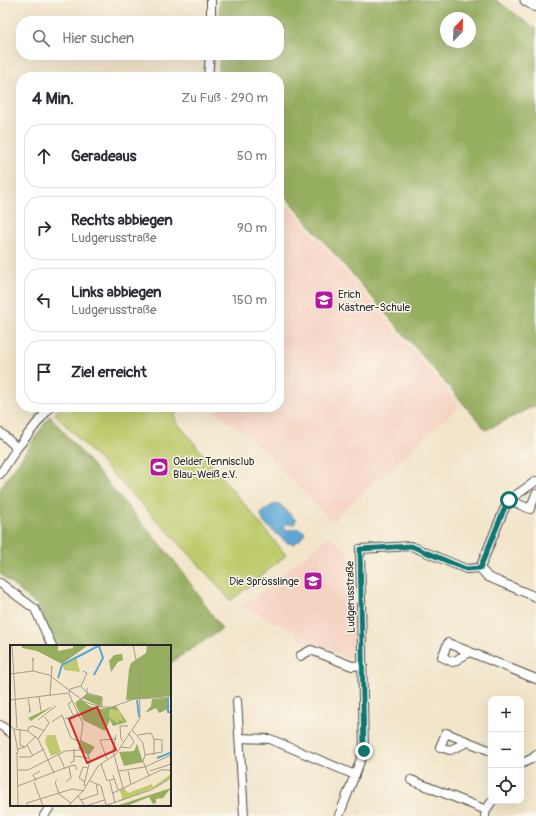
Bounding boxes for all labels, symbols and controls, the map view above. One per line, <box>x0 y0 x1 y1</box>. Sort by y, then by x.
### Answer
north arrow <box>440 12 476 48</box>
search box <box>16 16 284 60</box>
icon: search <box>30 27 52 49</box>
text: Hier suchen <box>62 29 134 48</box>
text: 4 Min. <box>32 88 74 109</box>
text: Zu Fuß · 290 m <box>181 90 268 106</box>
icon: ahead <box>33 145 55 167</box>
text: Geradeaus <box>71 147 137 166</box>
text: 50 m <box>237 148 267 164</box>
text: Rechts abbiegen <box>71 211 173 230</box>
icon: right <box>33 217 55 239</box>
text: 90 m <box>237 220 267 236</box>
text: Ludgerusstraße <box>71 230 156 246</box>
text: Links abbiegen <box>71 283 162 302</box>
place label: Erich Kästner-Schule <box>338 288 411 314</box>
icon: left <box>33 289 55 311</box>
school or university icon: Erich Kästner-Schule <box>313 289 335 311</box>
text: 150 m <box>232 292 267 308</box>
text: Ludgerusstraße <box>71 302 156 318</box>
icon: arrive <box>33 361 55 383</box>
text: Ziel erreicht <box>71 363 147 382</box>
place label: Oelder Tennisclub Blau-Weiß e.V. <box>173 455 254 481</box>
sports icon: Oelder Tennisclub Blau-Weiß e.V. <box>148 456 170 478</box>
route start <box>500 491 518 509</box>
street label: Ludgerusstraße <box>343 560 358 633</box>
school or university icon: Die Sprösslinge <box>302 570 324 592</box>
place label: Die Sprösslinge <box>229 575 300 588</box>
inset map <box>10 645 171 806</box>
map controls <box>488 696 524 804</box>
button: + <box>488 696 524 732</box>
button: − <box>488 732 524 768</box>
route end <box>355 742 373 760</box>
button: locate <box>488 768 524 804</box>

